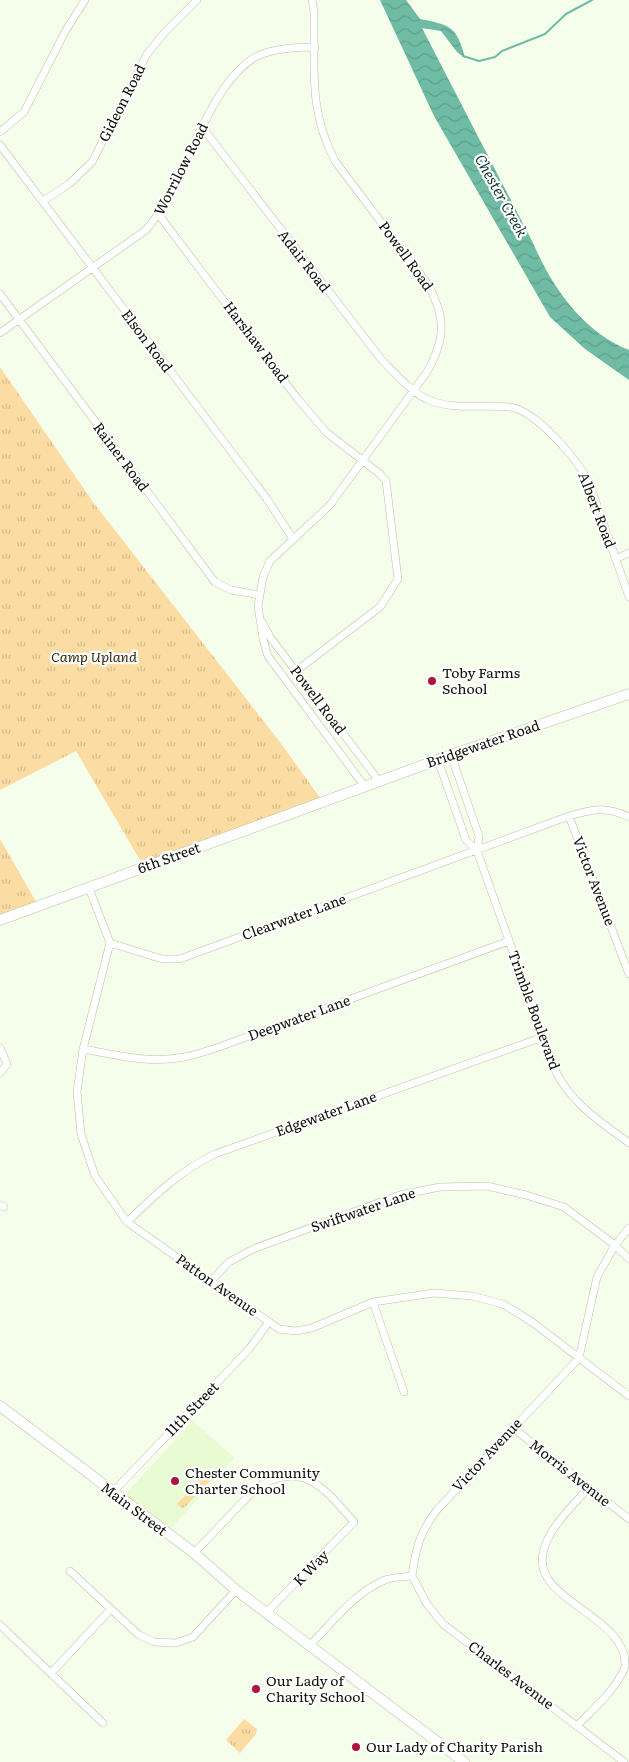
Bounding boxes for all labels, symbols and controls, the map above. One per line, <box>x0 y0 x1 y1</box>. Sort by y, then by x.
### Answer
street label: Gideon Road <box>93 60 150 145</box>
street label: Worrilow Road <box>148 118 212 218</box>
water label: Chester Creek <box>470 150 535 242</box>
street label: Powell Road <box>375 217 439 295</box>
street label: Adair Road <box>274 225 336 296</box>
street label: Harshaw Road <box>220 297 294 387</box>
street label: Elson Road <box>118 305 178 376</box>
street label: Rainer Road <box>89 418 155 495</box>
street label: Albert Road <box>574 469 622 551</box>
park label: Camp Upland <box>51 646 137 666</box>
street label: Powell Road <box>286 661 352 738</box>
place label: Toby Farms School <box>442 662 520 698</box>
marker: Toby Farms School <box>426 675 438 687</box>
street label: Bridgewater Road <box>423 714 543 772</box>
street label: Victor Avenue <box>569 833 621 928</box>
street label: 6th Street <box>135 836 203 878</box>
street label: Clearwater Lane <box>239 888 348 944</box>
street label: Trimble Boulevard <box>504 947 566 1073</box>
street label: Deepwater Lane <box>245 989 353 1045</box>
street label: Edgewater Lane <box>272 1086 379 1141</box>
street label: Swiftwater Lane <box>308 1182 418 1236</box>
street label: Patton Avenue <box>172 1248 263 1320</box>
street label: 11th Street <box>160 1376 223 1440</box>
street label: Victor Avenue <box>447 1413 526 1496</box>
street label: Morris Avenue <box>526 1434 615 1510</box>
place label: Chester Community Charter School <box>185 1462 321 1498</box>
marker: Chester Community Charter School <box>169 1475 181 1487</box>
street label: Main Street <box>97 1477 172 1540</box>
street label: K Way <box>288 1544 333 1590</box>
street label: Charles Avenue <box>465 1635 559 1713</box>
place label: Our Lady of Charity School <box>266 1670 365 1706</box>
marker: Our Lady of Charity School <box>250 1683 262 1695</box>
place label: Our Lady of Charity Parish <box>366 1736 543 1756</box>
marker: Our Lady of Charity Parish <box>350 1741 362 1753</box>

